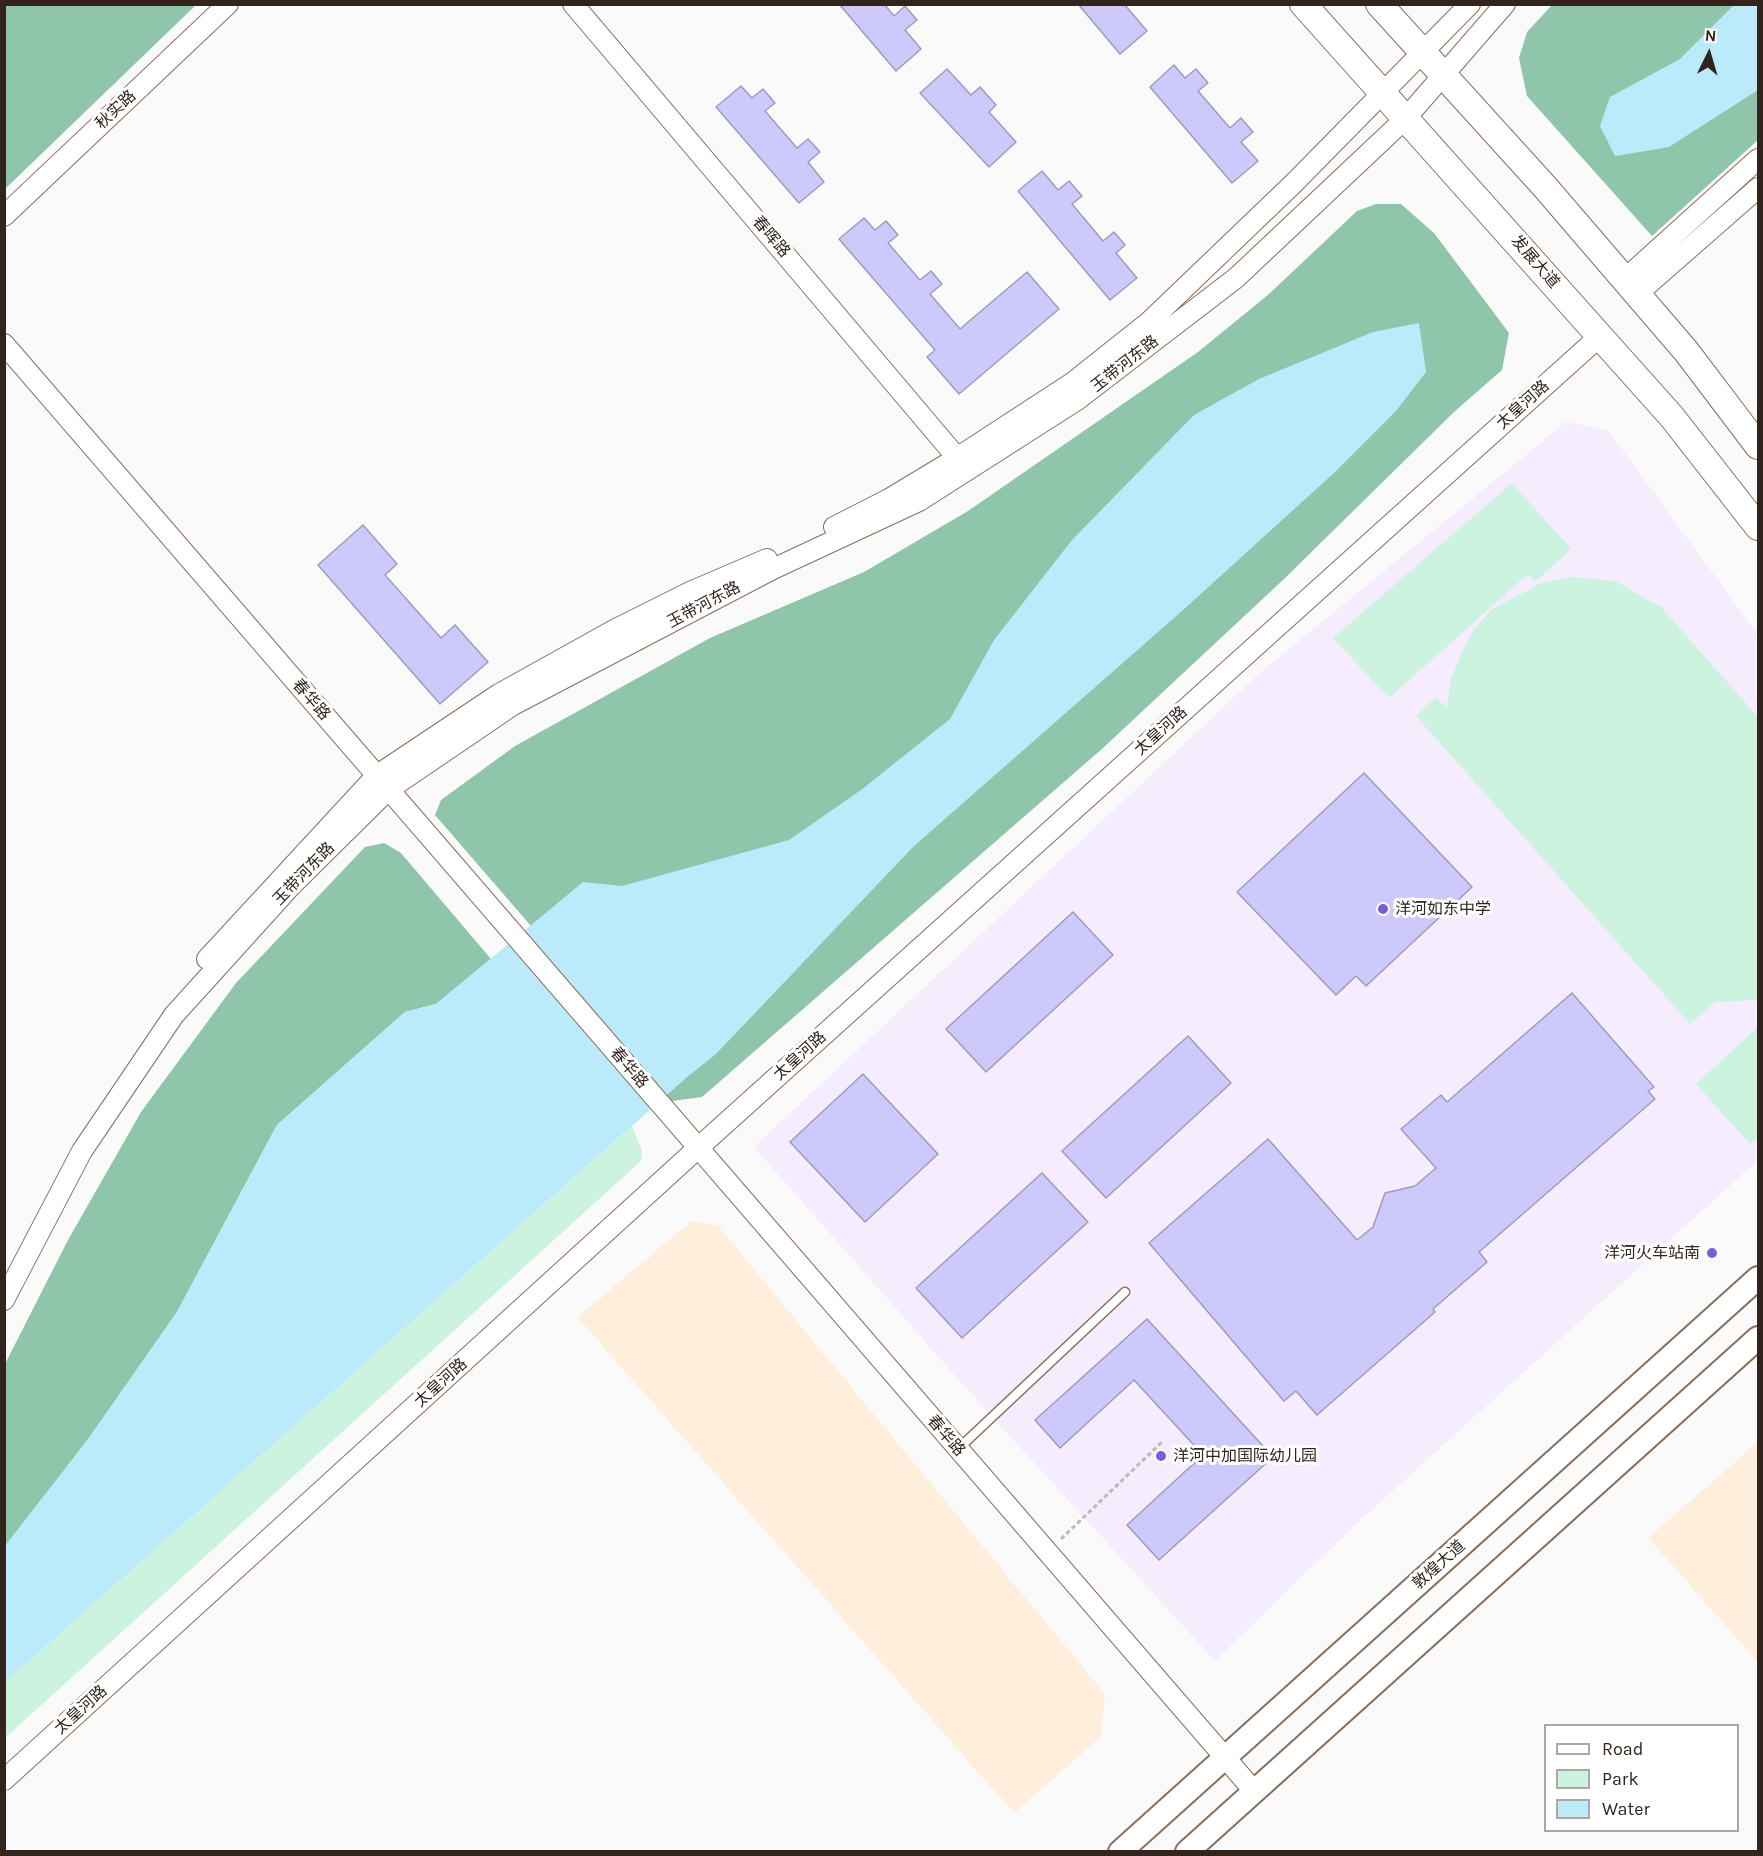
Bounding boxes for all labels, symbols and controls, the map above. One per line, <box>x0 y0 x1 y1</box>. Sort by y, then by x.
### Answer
north arrow <box>1679 24 1739 84</box>
text: N <box>1704 26 1717 46</box>
street label: 秋实路 <box>92 87 140 133</box>
street label: 春晖路 <box>748 212 794 262</box>
street label: 发展大道 <box>1507 232 1563 292</box>
street label: 玉带河东路 <box>1088 332 1162 396</box>
street label: 太皇河路 <box>1493 376 1553 434</box>
street label: 玉带河东路 <box>664 578 744 632</box>
street label: 春华路 <box>288 676 334 724</box>
street label: 太皇河路 <box>1131 702 1191 760</box>
street label: 玉带河东路 <box>269 839 339 909</box>
place label: 洋河如东中学 <box>1395 899 1491 919</box>
marker: 洋河如东中学 <box>1376 902 1390 916</box>
street label: 太皇河路 <box>770 1027 830 1085</box>
street label: 春华路 <box>606 1044 652 1092</box>
place label: 洋河火车站南 <box>1604 1243 1700 1263</box>
marker: 洋河火车站南 <box>1705 1246 1719 1260</box>
street label: 太皇河路 <box>411 1354 471 1412</box>
street label: 春华路 <box>923 1412 969 1460</box>
place label: 洋河中加国际幼儿园 <box>1173 1446 1317 1466</box>
marker: 洋河中加国际幼儿园 <box>1154 1449 1168 1463</box>
street label: 敦煌大道 <box>1409 1536 1469 1594</box>
street label: 太皇河路 <box>51 1681 111 1739</box>
legend <box>1544 1724 1739 1832</box>
text: Road <box>1602 1738 1643 1760</box>
text: Park <box>1602 1768 1639 1790</box>
text: Water <box>1602 1798 1650 1820</box>

